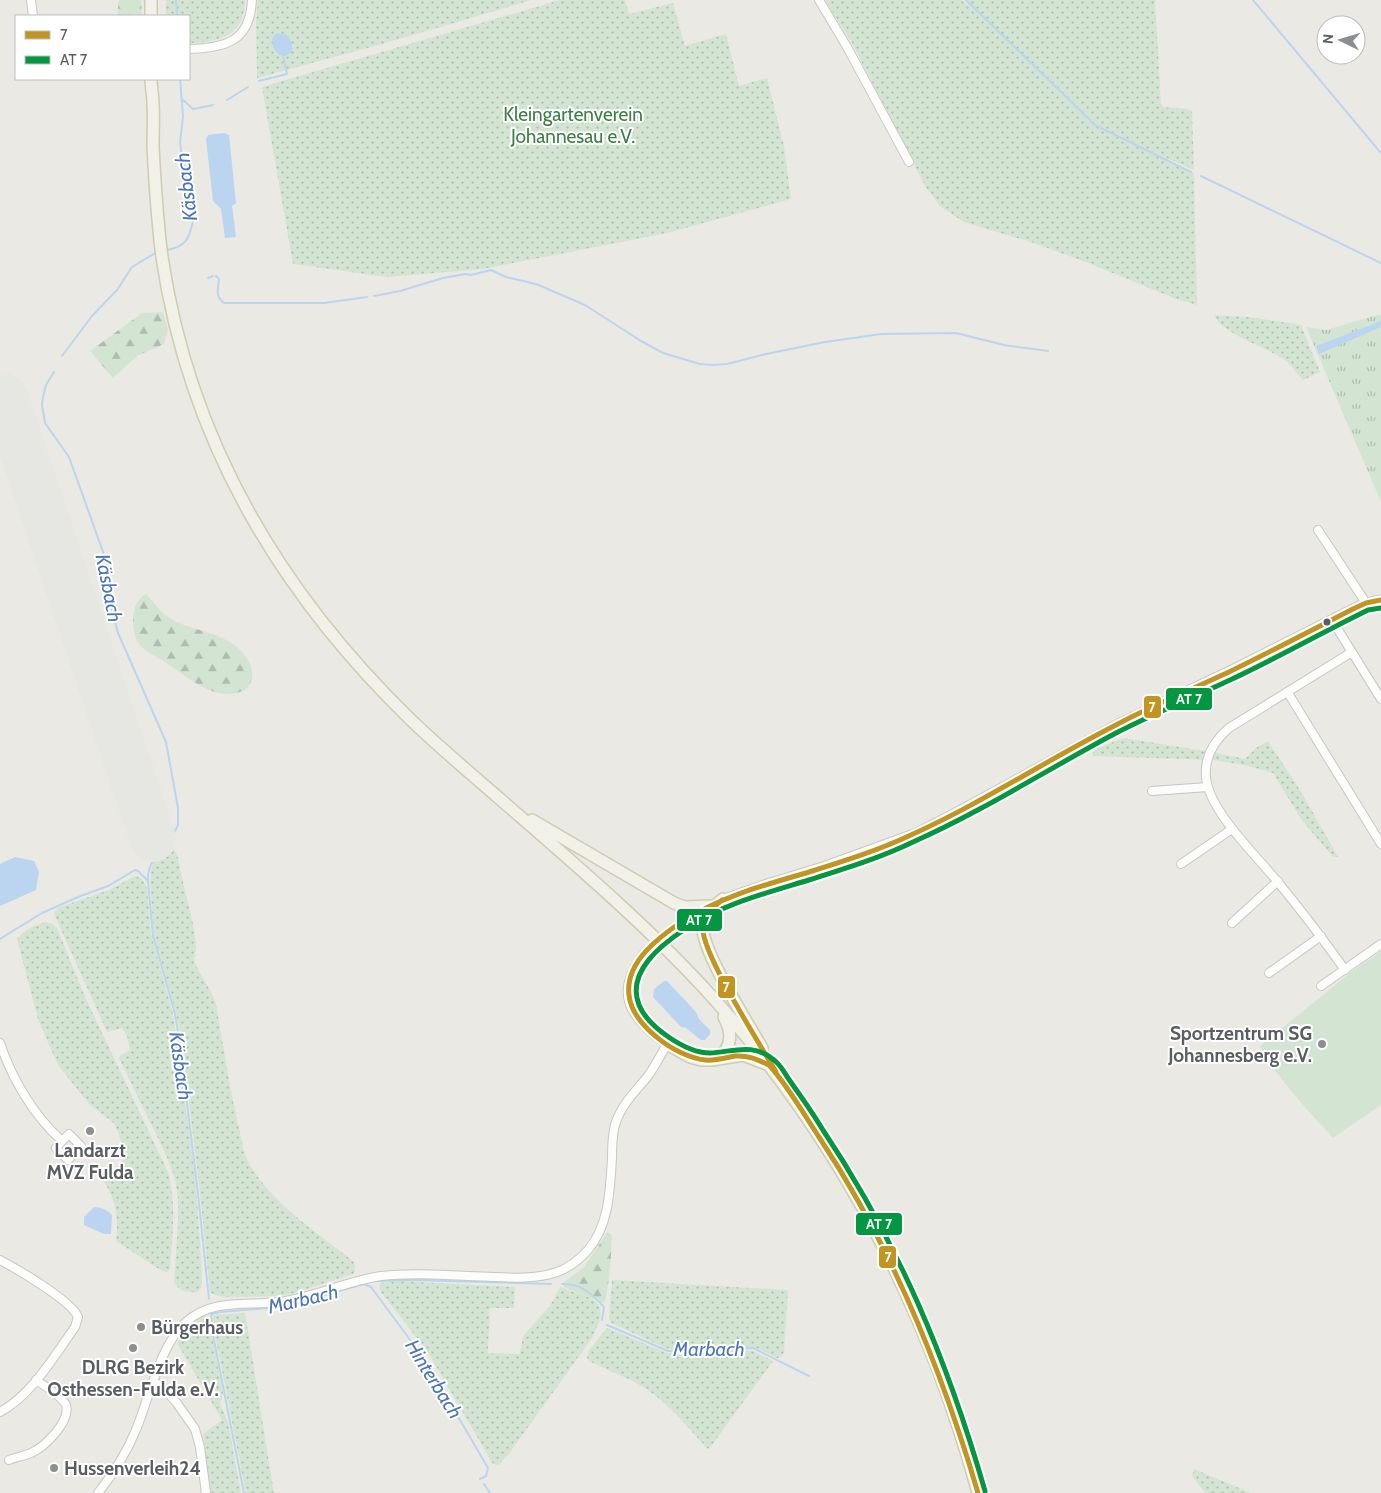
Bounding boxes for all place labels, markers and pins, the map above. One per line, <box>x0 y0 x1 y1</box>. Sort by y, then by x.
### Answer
unlabelled marker <box>1322 617 1332 627</box>
place label: Sportzentrum SG Johannesberg e.V. <box>1167 1022 1312 1067</box>
marker: Sportzentrum SG Johannesberg e.V. <box>1316 1038 1328 1050</box>
marker: Landarzt MVZ Fulda <box>84 1125 96 1137</box>
place label: Landarzt MVZ Fulda <box>46 1139 134 1184</box>
place label: Bürgerhaus <box>151 1316 243 1339</box>
marker: Bürgerhaus <box>135 1321 147 1333</box>
marker: DLRG Bezirk Osthessen-Fulda e.V. <box>127 1342 139 1354</box>
place label: DLRG Bezirk Osthessen-Fulda e.V. <box>47 1356 219 1401</box>
place label: Hussenverleih24 <box>64 1457 201 1480</box>
marker: Hussenverleih24 <box>48 1462 60 1474</box>

